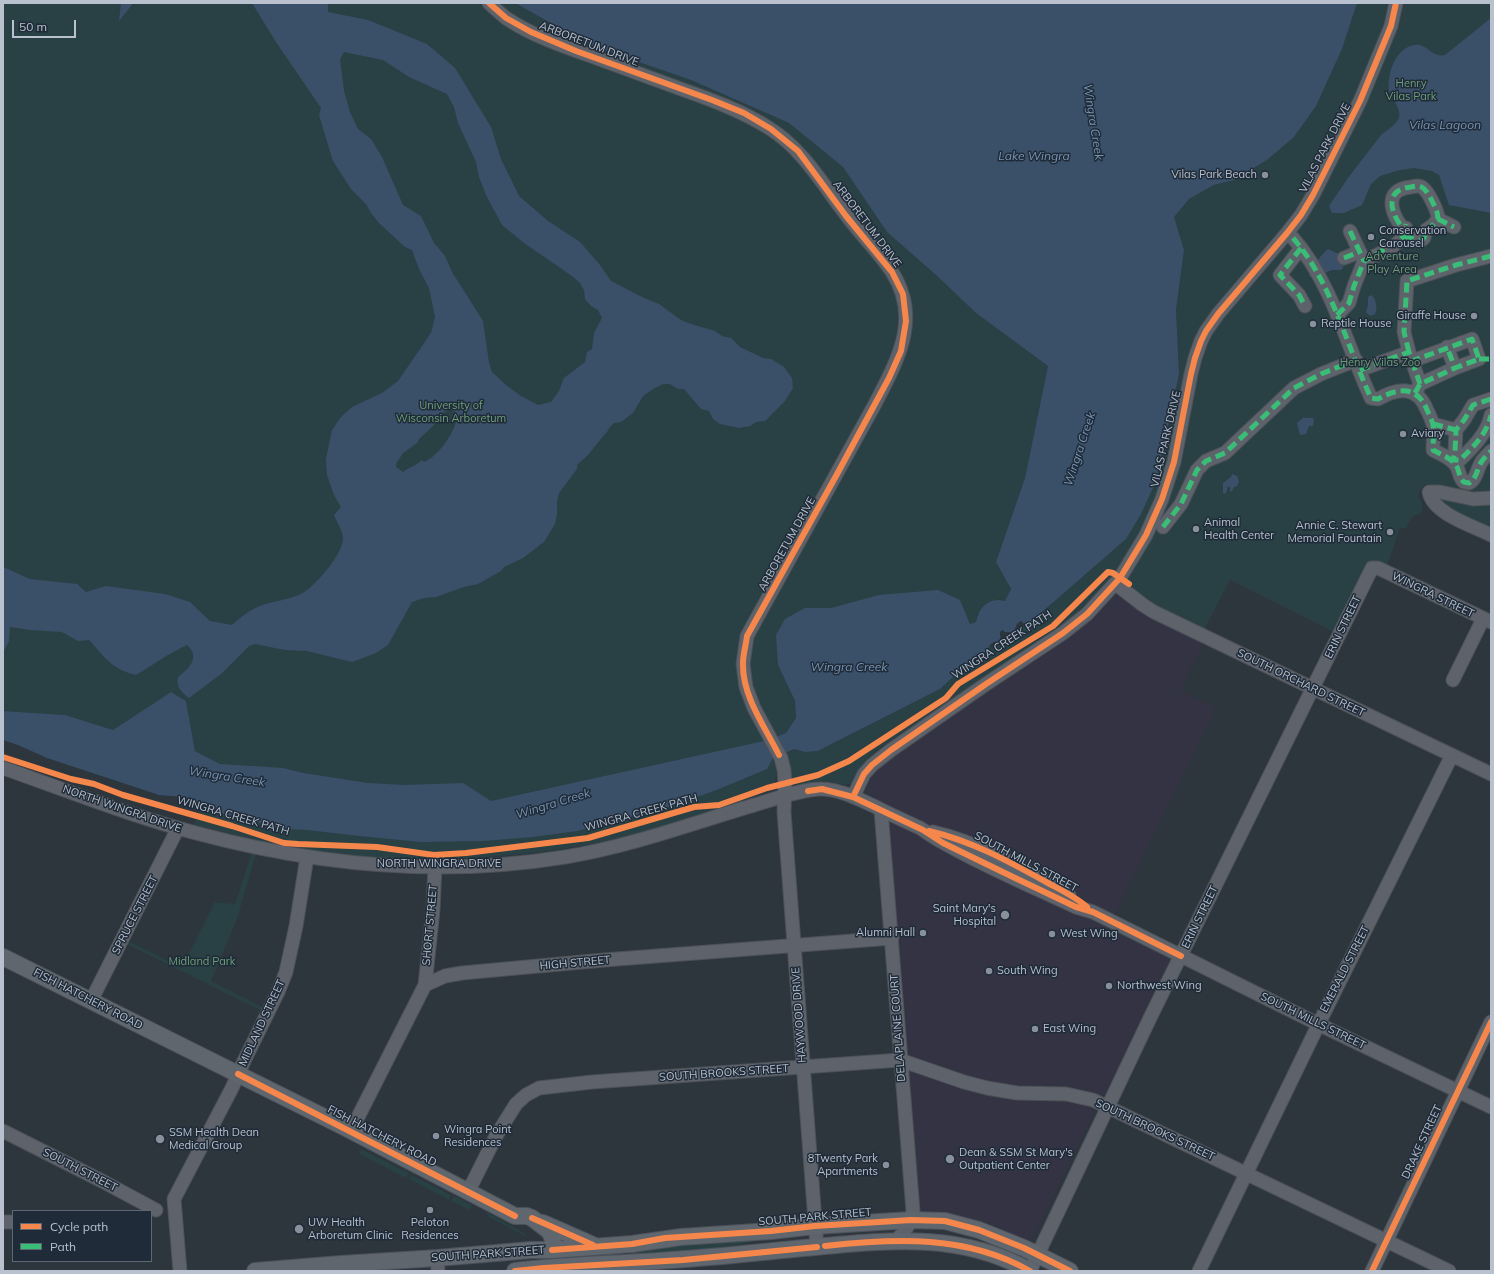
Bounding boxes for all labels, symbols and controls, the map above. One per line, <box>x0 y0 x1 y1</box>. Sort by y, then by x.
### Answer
scale bar <box>14 12 78 38</box>
text: 50 m <box>19 19 47 34</box>
street label: ARBORETUM DRIVE <box>537 19 641 69</box>
park label: Henry Vilas Park <box>1386 77 1436 103</box>
water label: Wingra Creek <box>1080 83 1106 161</box>
street label: VILAS PARK DRIVE <box>1297 101 1353 195</box>
water label: Vilas Lagoon <box>1409 118 1481 132</box>
water label: Lake Wingra <box>998 149 1070 163</box>
place label: Vilas Park Beach <box>1171 168 1257 182</box>
marker: Vilas Park Beach <box>1260 170 1270 180</box>
street label: ARBORETUM DRIVE <box>830 178 904 270</box>
place label: Conservation Carousel <box>1379 224 1446 250</box>
marker: Conservation Carousel <box>1366 232 1376 242</box>
park label: Adventure Play Area <box>1366 250 1418 276</box>
place label: Giraffe House <box>1396 309 1466 323</box>
marker: Giraffe House <box>1469 311 1479 321</box>
place label: Reptile House <box>1321 317 1391 331</box>
marker: Reptile House <box>1308 319 1318 329</box>
park label: Henry Vilas Zoo <box>1340 356 1420 370</box>
street label: VILAS PARK DRIVE <box>1148 389 1184 489</box>
park label: University of Wisconsin Arboretum <box>396 399 506 425</box>
water label: Wingra Creek <box>1061 410 1099 488</box>
place label: Aviary <box>1411 427 1444 441</box>
marker: Aviary <box>1398 429 1408 439</box>
street label: ARBORETUM DRIVE <box>756 495 818 593</box>
place label: Animal Health Center <box>1204 516 1274 542</box>
place label: Annie C. Stewart Memorial Fountain <box>1287 519 1382 545</box>
marker: Animal Health Center <box>1191 524 1201 534</box>
marker: Annie C. Stewart Memorial Fountain <box>1385 527 1395 537</box>
street label: WINGRA STREET <box>1390 569 1476 621</box>
street label: ERIN STREET <box>1322 593 1364 661</box>
street label: WINGRA CREEK PATH <box>950 608 1054 682</box>
street label: SOUTH ORCHARD STREET <box>1235 646 1367 720</box>
water label: Wingra Creek <box>811 660 887 674</box>
water label: Wingra Creek <box>188 764 266 790</box>
street label: NORTH WINGRA DRIVE <box>61 782 183 836</box>
water label: Wingra Creek <box>514 786 592 822</box>
street label: WINGRA CREEK PATH <box>583 792 699 834</box>
street label: WINGRA CREEK PATH <box>175 794 291 838</box>
street label: SOUTH MILLS STREET <box>972 829 1080 895</box>
street label: NORTH WINGRA DRIVE <box>377 857 501 871</box>
street label: SPRUCE STREET <box>109 873 161 957</box>
street label: ERIN STREET <box>1179 883 1221 951</box>
street label: SHORT STREET <box>420 884 440 966</box>
place label: Saint Mary's Hospital <box>933 902 996 928</box>
marker: Saint Mary's Hospital <box>999 909 1011 921</box>
street label: EMERALD STREET <box>1317 923 1373 1015</box>
place label: Alumni Hall <box>856 926 915 940</box>
place label: West Wing <box>1060 927 1118 941</box>
marker: Alumni Hall <box>918 928 928 938</box>
marker: West Wing <box>1047 929 1057 939</box>
street label: HIGH STREET <box>539 953 611 973</box>
park label: Midland Park <box>169 955 235 969</box>
place label: South Wing <box>997 964 1058 978</box>
street label: FISH HATCHERY ROAD <box>31 966 145 1032</box>
marker: South Wing <box>984 966 994 976</box>
street label: HAYWOOD DRIVE <box>789 967 809 1063</box>
street label: DELAPLAINE COURT <box>888 974 908 1082</box>
street label: MIDLAND STREET <box>236 978 288 1068</box>
place label: Northwest Wing <box>1117 979 1202 993</box>
marker: Northwest Wing <box>1104 981 1114 991</box>
street label: SOUTH MILLS STREET <box>1258 990 1368 1052</box>
place label: East Wing <box>1043 1022 1096 1036</box>
marker: East Wing <box>1030 1024 1040 1034</box>
street label: SOUTH BROOKS STREET <box>659 1062 789 1084</box>
street label: SOUTH BROOKS STREET <box>1093 1097 1217 1163</box>
street label: FISH HATCHERY ROAD <box>325 1103 439 1169</box>
street label: DRAKE STREET <box>1399 1103 1445 1181</box>
place label: Wingra Point Residences <box>444 1123 511 1149</box>
place label: SSM Health Dean Medical Group <box>169 1126 259 1152</box>
marker: Wingra Point Residences <box>431 1131 441 1141</box>
marker: SSM Health Dean Medical Group <box>154 1133 166 1145</box>
street label: SOUTH STREET <box>41 1146 119 1194</box>
place label: Dean & SSM St Mary's Outpatient Center <box>959 1146 1073 1172</box>
place label: 8Twenty Park Apartments <box>808 1152 878 1178</box>
marker: Dean & SSM St Mary's Outpatient Center <box>944 1153 956 1165</box>
marker: 8Twenty Park Apartments <box>881 1160 891 1170</box>
marker: Peloton Residences <box>425 1205 435 1215</box>
street label: SOUTH PARK STREET <box>758 1205 872 1229</box>
legend <box>12 1210 152 1262</box>
place label: UW Health Arboretum Clinic <box>308 1216 393 1242</box>
place label: Peloton Residences <box>401 1216 459 1242</box>
text: Cycle path <box>50 1219 108 1234</box>
marker: UW Health Arboretum Clinic <box>293 1223 305 1235</box>
text: Path <box>50 1239 76 1254</box>
street label: SOUTH PARK STREET <box>431 1243 545 1265</box>

